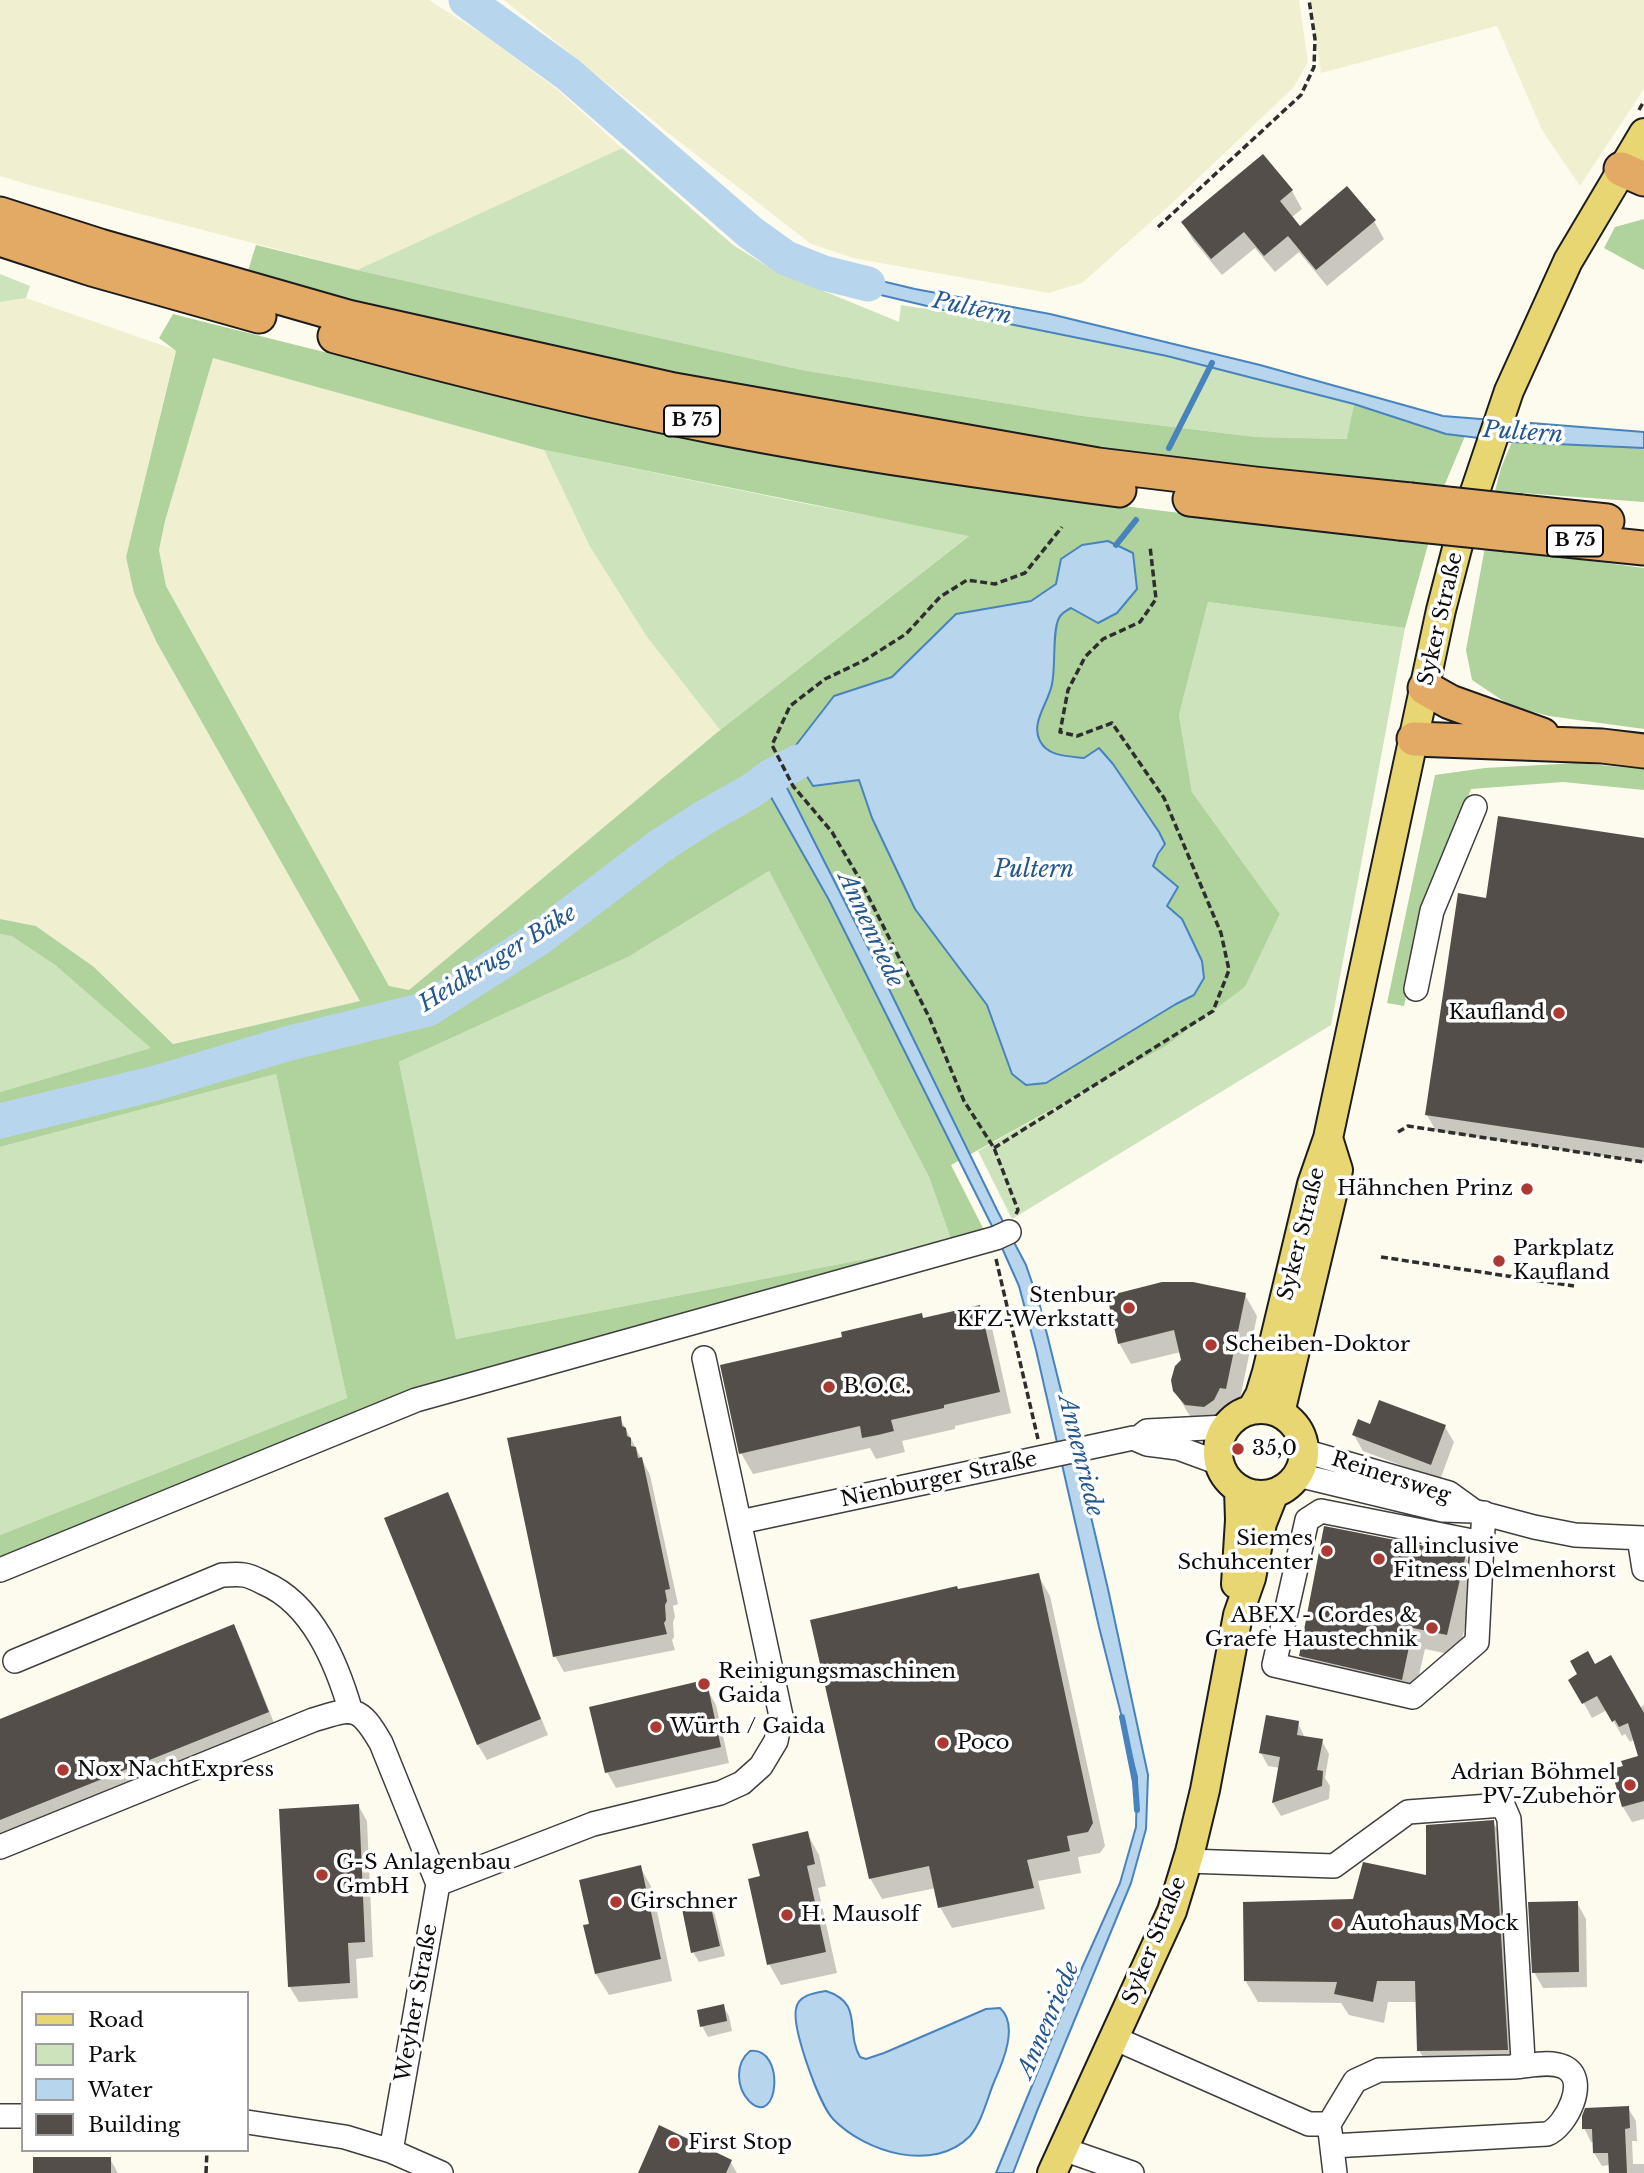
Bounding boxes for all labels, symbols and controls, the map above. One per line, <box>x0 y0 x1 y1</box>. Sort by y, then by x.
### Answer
water label: Pultern <box>930 287 1014 331</box>
road number: B 75 <box>664 406 720 436</box>
water label: Pultern <box>1482 416 1564 450</box>
road number: B 75 <box>1547 526 1603 556</box>
street label: Syker Straße <box>1413 550 1469 688</box>
water label: Pultern <box>994 857 1074 885</box>
water label: Annenriede <box>831 868 909 992</box>
water label: Heidkruger Bäke <box>414 899 582 1019</box>
place label: Kaufland <box>1448 1000 1545 1026</box>
marker: Kaufland <box>1551 1005 1567 1021</box>
street label: Syker Straße <box>1273 1165 1331 1303</box>
place label: Hähnchen Prinz <box>1337 1176 1513 1202</box>
marker: Hähnchen Prinz <box>1519 1181 1535 1197</box>
place label: Parkplatz Kaufland <box>1513 1236 1614 1286</box>
marker: Parkplatz Kaufland <box>1491 1253 1507 1269</box>
place label: Stenbur KFZ-Werkstatt <box>957 1283 1115 1333</box>
marker: Stenbur KFZ-Werkstatt <box>1121 1300 1137 1316</box>
place label: Scheiben-Doktor <box>1225 1332 1410 1358</box>
marker: Scheiben-Doktor <box>1203 1337 1219 1353</box>
place label: B.O.C. <box>843 1374 911 1400</box>
marker: B.O.C. <box>821 1379 837 1395</box>
water label: Annenriede <box>1052 1393 1108 1519</box>
place label: 35,0 <box>1252 1436 1297 1462</box>
marker: 35,0 <box>1230 1441 1246 1457</box>
street label: Nienburger Straße <box>839 1447 1039 1513</box>
street label: Reinersweg <box>1328 1447 1454 1509</box>
place label: Siemes Schuhcenter <box>1177 1526 1313 1576</box>
place label: all inclusive Fitness Delmenhorst <box>1393 1534 1616 1584</box>
marker: Siemes Schuhcenter <box>1319 1543 1335 1559</box>
marker: all inclusive Fitness Delmenhorst <box>1371 1551 1387 1567</box>
place label: ABEX - Cordes & Graefe Haustechnik <box>1205 1603 1418 1653</box>
marker: ABEX - Cordes & Graefe Haustechnik <box>1424 1620 1440 1636</box>
place label: Reinigungsmaschinen Gaida <box>718 1659 956 1709</box>
marker: Reinigungsmaschinen Gaida <box>696 1676 712 1692</box>
place label: Würth / Gaida <box>670 1714 825 1740</box>
marker: Würth / Gaida <box>648 1719 664 1735</box>
place label: Poco <box>957 1730 1010 1756</box>
marker: Poco <box>935 1735 951 1751</box>
place label: Nox NachtExpress <box>77 1757 274 1783</box>
place label: Adrian Böhmel PV-Zubehör <box>1451 1760 1616 1810</box>
marker: Nox NachtExpress <box>55 1762 71 1778</box>
marker: Adrian Böhmel PV-Zubehör <box>1622 1777 1638 1793</box>
place label: G-S Anlagenbau GmbH <box>336 1850 511 1900</box>
marker: G-S Anlagenbau GmbH <box>314 1867 330 1883</box>
street label: Syker Straße <box>1118 1873 1192 2009</box>
place label: Girschner <box>630 1889 737 1915</box>
marker: Girschner <box>608 1894 624 1910</box>
place label: H. Mausolf <box>801 1902 919 1928</box>
marker: H. Mausolf <box>779 1907 795 1923</box>
place label: Autohaus Mock <box>1351 1911 1519 1937</box>
marker: Autohaus Mock <box>1329 1916 1345 1932</box>
street label: Weyher Straße <box>391 1922 443 2084</box>
water label: Annenriede <box>1012 1958 1086 2082</box>
legend <box>21 1991 248 2152</box>
text: Road <box>88 2007 144 2033</box>
text: Park <box>88 2042 137 2068</box>
text: Water <box>88 2077 152 2103</box>
text: Building <box>88 2112 180 2138</box>
place label: First Stop <box>688 2130 792 2156</box>
marker: First Stop <box>666 2135 682 2151</box>

